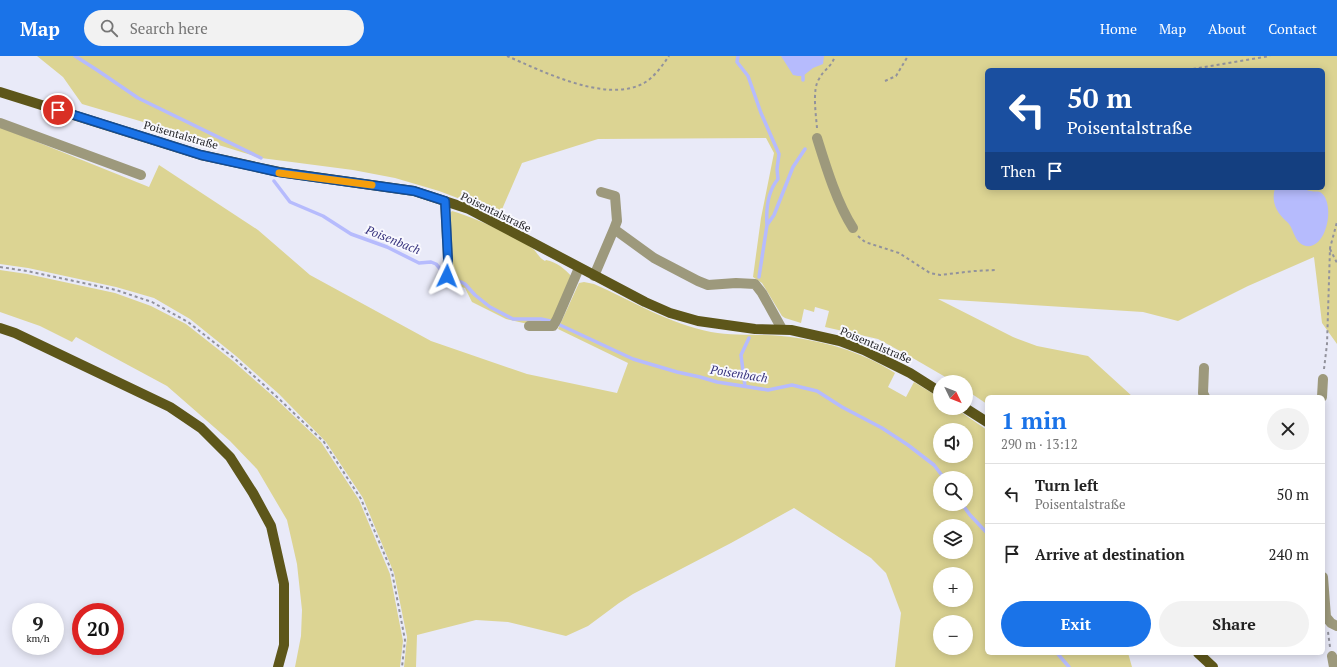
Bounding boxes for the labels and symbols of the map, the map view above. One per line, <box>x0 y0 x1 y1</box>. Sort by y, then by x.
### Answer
pin <box>41 93 75 127</box>
street label: Poisentalstraße <box>142 118 220 152</box>
street label: Poisentalstraße <box>459 189 534 235</box>
water label: Poisenbach <box>363 221 423 257</box>
position arrow <box>426 255 468 297</box>
street label: Poisentalstraße <box>838 324 914 367</box>
water label: Poisenbach <box>708 361 769 385</box>
north arrow <box>933 375 973 415</box>
speed limit sign: 20 <box>72 603 124 655</box>

